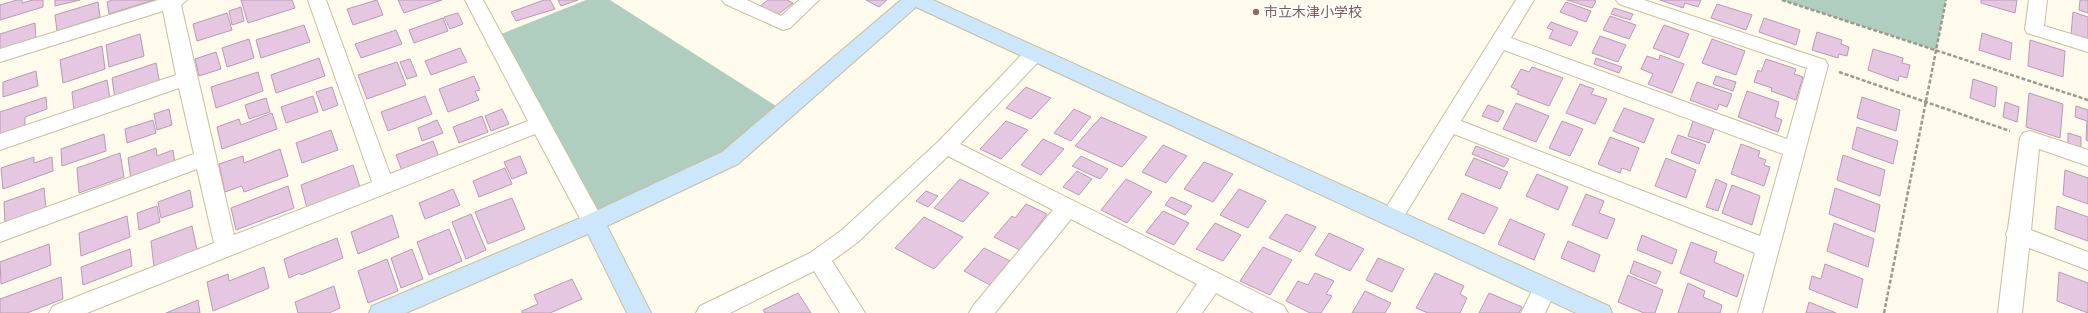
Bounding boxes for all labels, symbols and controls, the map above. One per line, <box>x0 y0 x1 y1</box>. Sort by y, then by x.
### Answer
place label: 市立木津小学校 <box>1264 3 1362 21</box>
marker: 市立木津小学校 <box>1251 7 1261 17</box>

